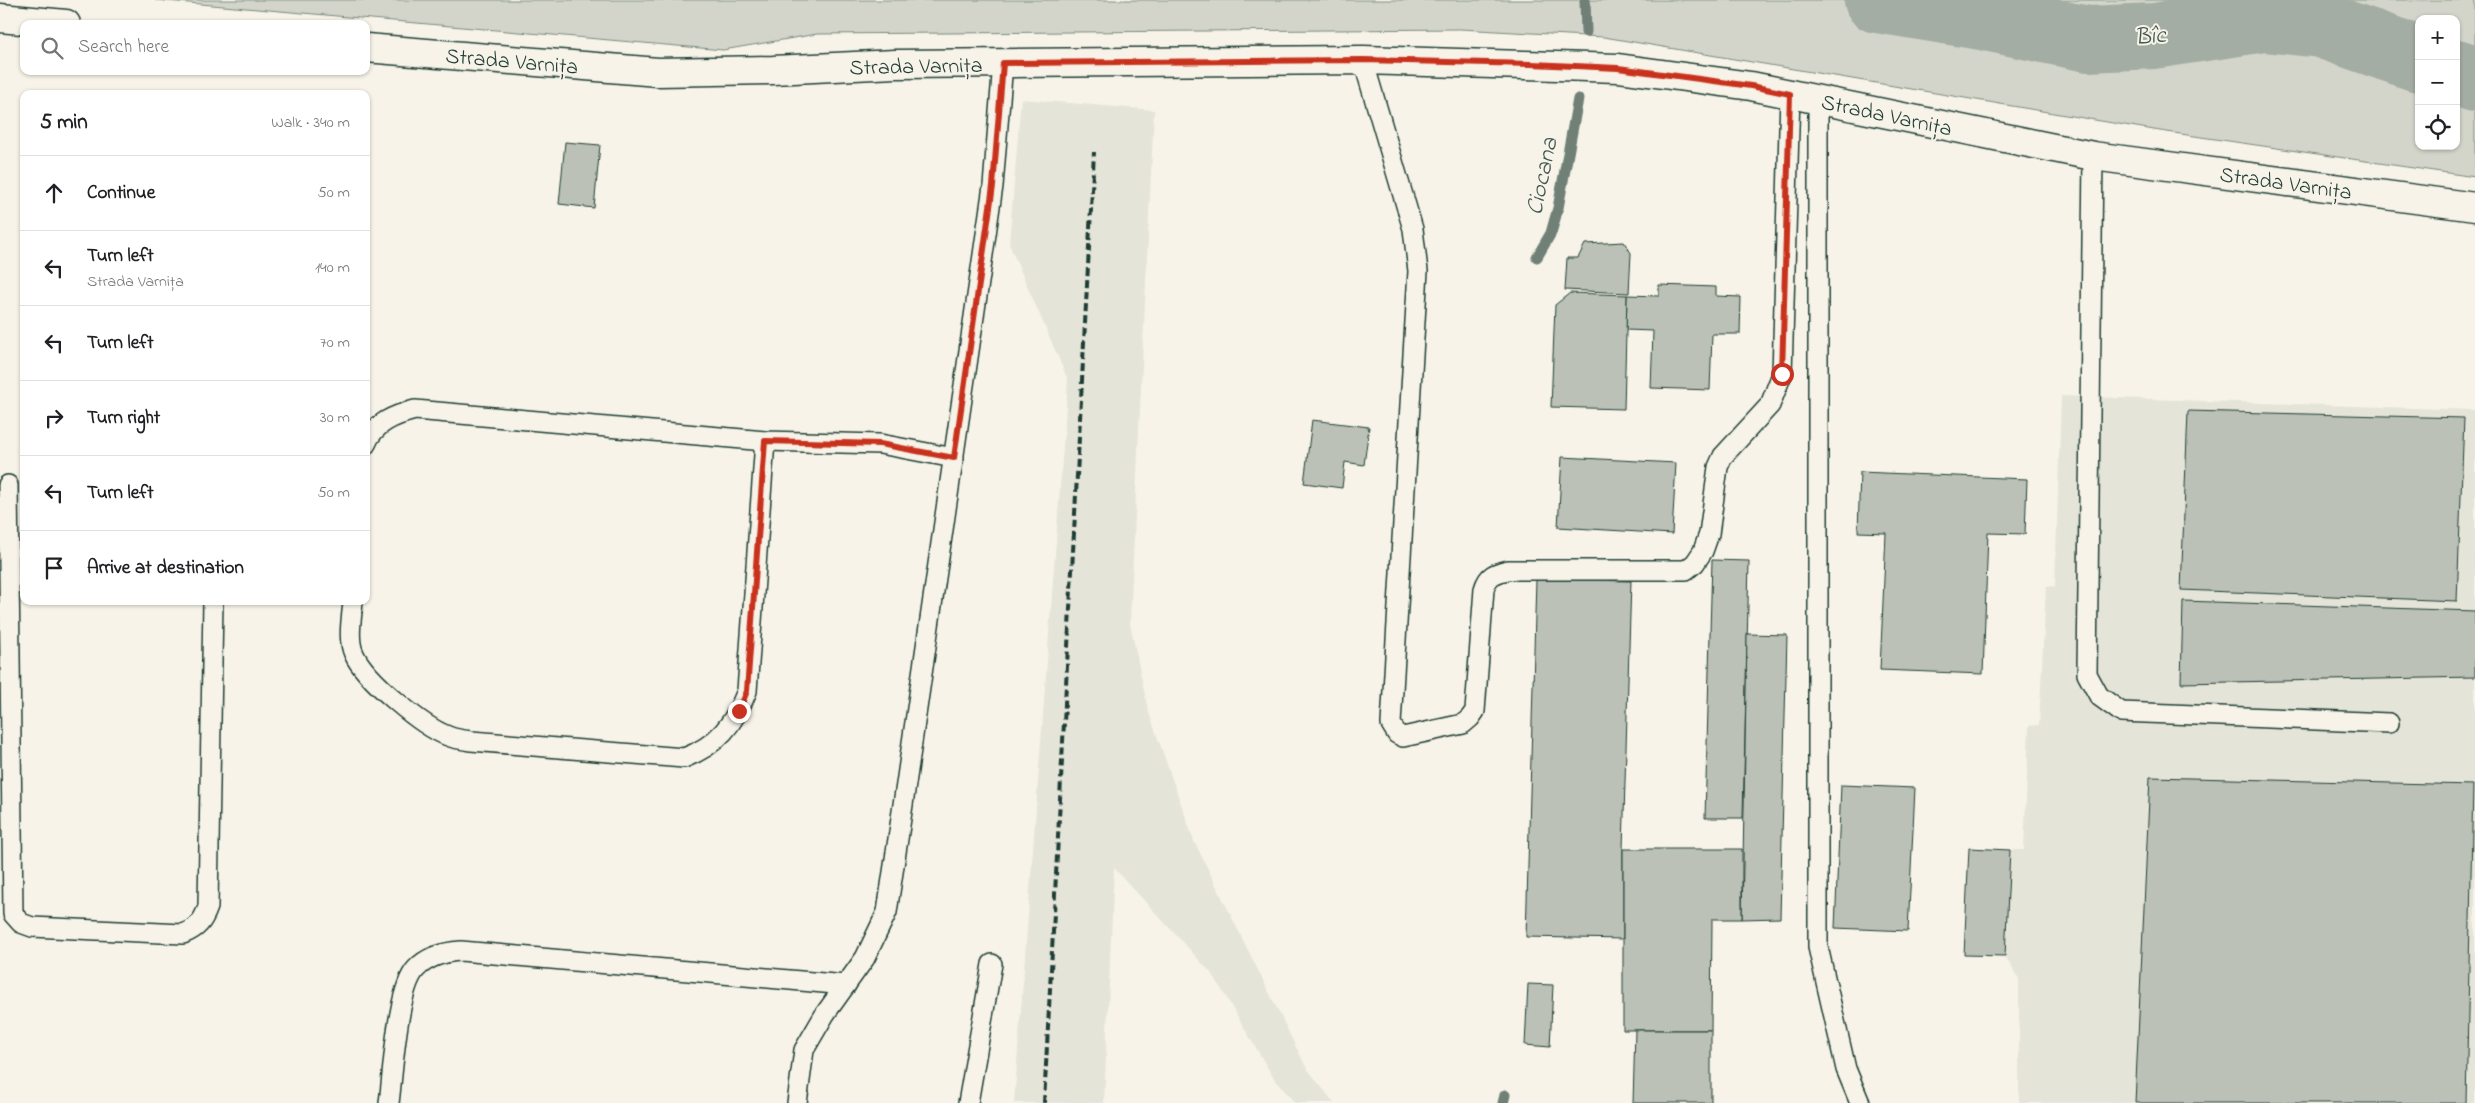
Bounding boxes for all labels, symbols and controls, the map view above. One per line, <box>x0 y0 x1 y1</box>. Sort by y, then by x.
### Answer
map controls <box>2415 15 2460 150</box>
button: + <box>2415 15 2460 60</box>
water label: Bîc <box>2133 19 2169 56</box>
search box <box>20 20 370 75</box>
icon: search <box>38 34 66 62</box>
text: Search here <box>78 34 169 61</box>
street label: Strada Varnița <box>444 41 579 85</box>
street label: Strada Varnița <box>849 51 983 85</box>
button: − <box>2415 60 2460 105</box>
street label: Strada Varnița <box>1818 87 1955 146</box>
button: locate <box>2415 105 2460 150</box>
text: 5 min <box>40 108 88 138</box>
text: Walk · 340 m <box>271 111 350 135</box>
water label: Ciocana <box>1518 134 1569 218</box>
street label: Strada Varnița <box>2217 160 2354 210</box>
icon: ahead <box>40 179 68 207</box>
text: Continue <box>87 180 155 207</box>
text: 50 m <box>318 181 350 205</box>
text: Turn left <box>87 243 154 270</box>
icon: left <box>40 254 68 282</box>
text: 140 m <box>315 256 350 280</box>
text: Strada Varnița <box>87 270 184 294</box>
icon: left <box>40 329 68 357</box>
text: Turn left <box>87 330 154 357</box>
text: 70 m <box>320 331 350 355</box>
route start <box>1771 363 1794 386</box>
icon: right <box>40 404 68 432</box>
text: Turn right <box>87 405 160 432</box>
text: 30 m <box>320 406 350 430</box>
icon: left <box>40 479 68 507</box>
text: Turn left <box>87 480 154 507</box>
text: 50 m <box>318 481 350 505</box>
icon: arrive <box>40 554 68 582</box>
text: Arrive at destination <box>87 555 244 582</box>
route end <box>728 700 751 723</box>

